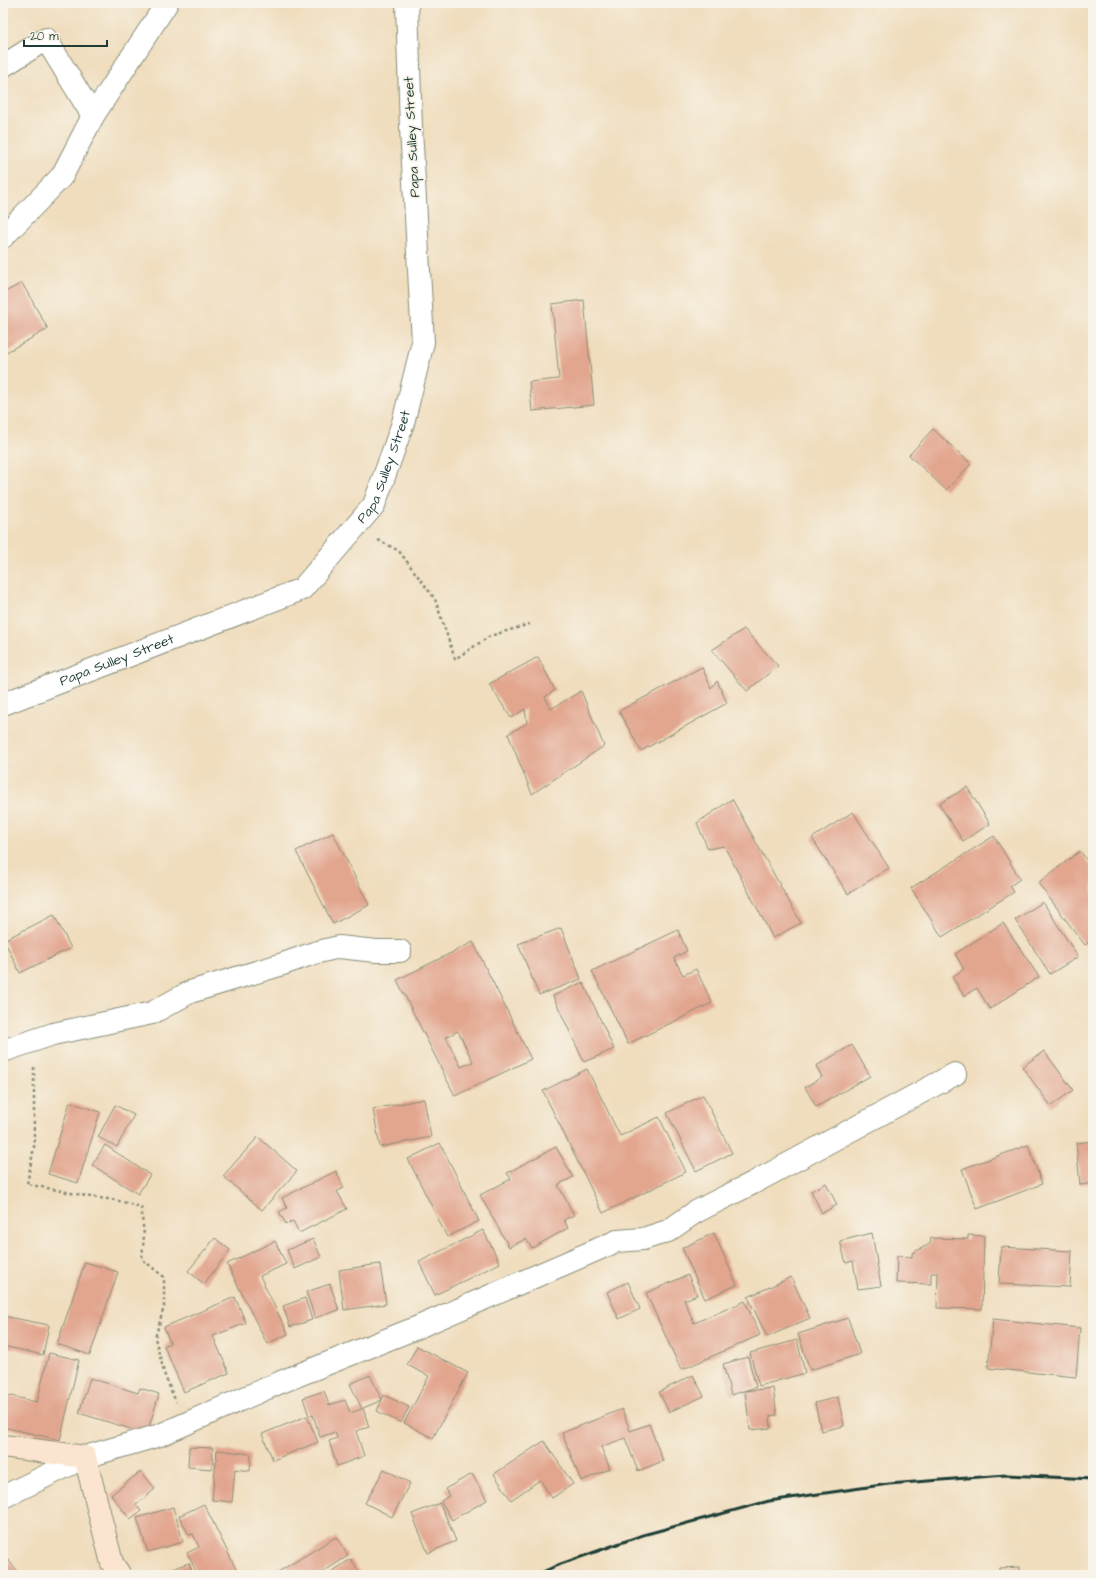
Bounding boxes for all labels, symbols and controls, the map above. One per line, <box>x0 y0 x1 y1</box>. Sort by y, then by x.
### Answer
scale bar <box>24 22 107 48</box>
text: 20 m <box>30 28 59 45</box>
street label: Papa Sulley Street <box>399 76 425 198</box>
street label: Papa Sulley Street <box>352 408 416 528</box>
street label: Papa Sulley Street <box>57 629 177 691</box>

